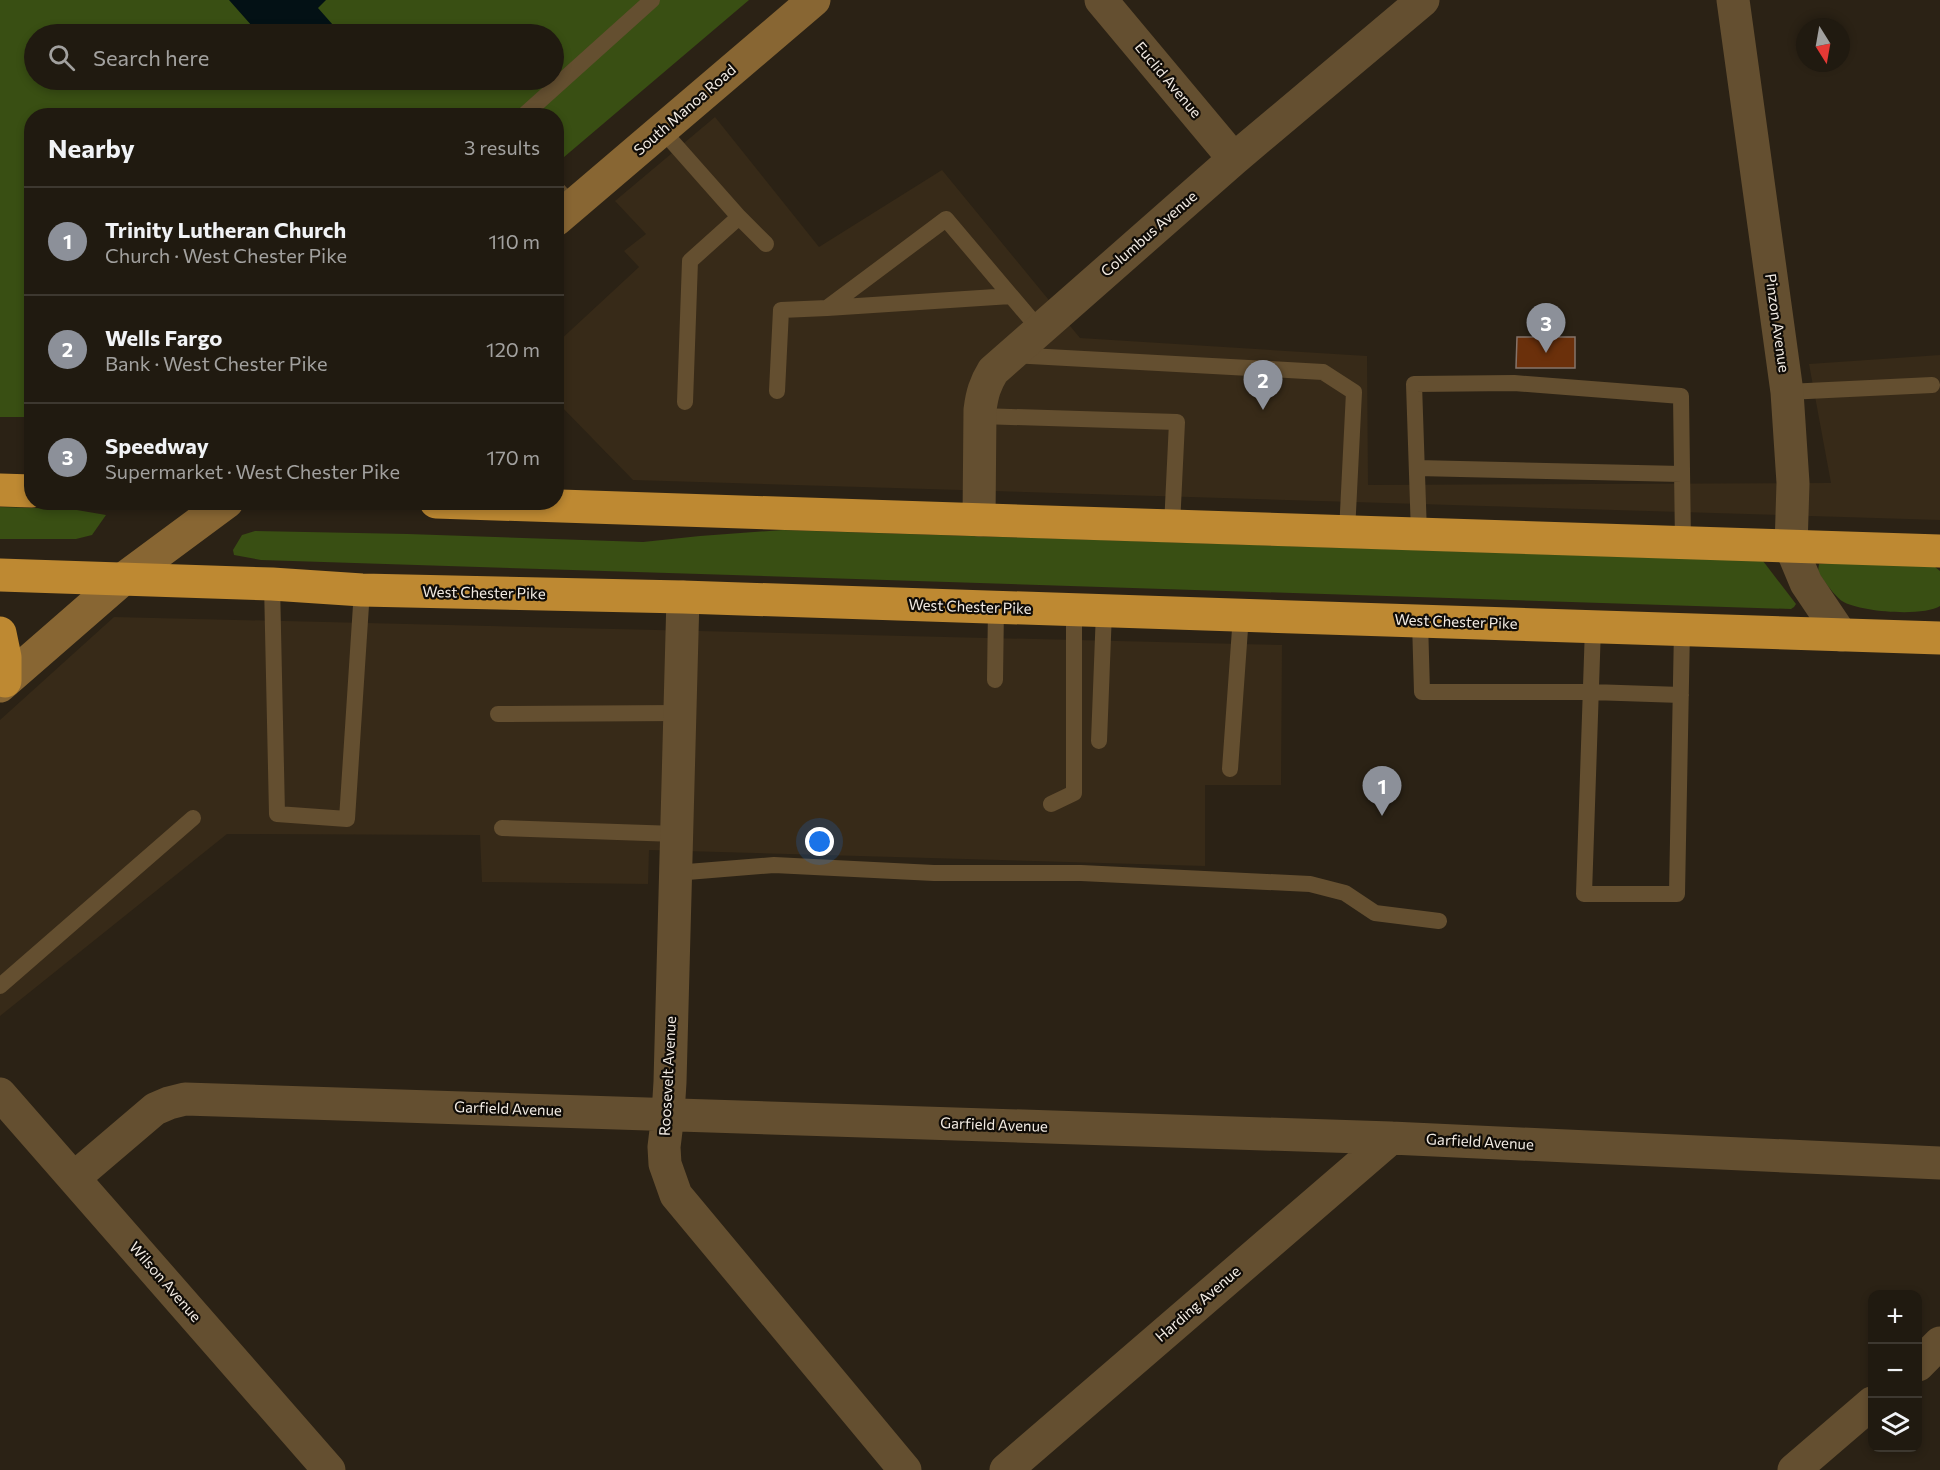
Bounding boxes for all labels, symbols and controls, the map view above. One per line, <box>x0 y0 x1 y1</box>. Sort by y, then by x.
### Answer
north arrow <box>1796 18 1850 72</box>
search box <box>24 24 564 90</box>
street label: Euclid Avenue <box>1132 38 1206 121</box>
icon: search <box>45 41 78 74</box>
text: Search here <box>93 44 209 71</box>
street label: South Manoa Road <box>630 60 739 158</box>
text: Nearby <box>48 132 135 163</box>
text: 3 results <box>464 135 540 159</box>
street label: Columbus Avenue <box>1097 187 1200 280</box>
text: Trinity Lutheran Church <box>105 216 346 243</box>
text: 1 <box>63 229 72 253</box>
text: 110 m <box>489 229 540 253</box>
text: Church · West Chester Pike <box>105 243 347 267</box>
street label: Pinzon Avenue <box>1762 272 1794 374</box>
pin: 3 <box>1526 304 1566 353</box>
text: Wells Fargo <box>105 324 222 351</box>
text: 2 <box>62 337 73 361</box>
text: 120 m <box>486 337 540 361</box>
text: Bank · West Chester Pike <box>105 351 327 375</box>
pin: 2 <box>1244 360 1282 410</box>
text: Speedway <box>105 432 209 459</box>
text: 3 <box>62 445 73 469</box>
text: 170 m <box>487 445 540 469</box>
text: Supermarket · West Chester Pike <box>105 459 400 483</box>
street label: West Chester Pike <box>422 582 546 602</box>
street label: West Chester Pike <box>908 595 1032 617</box>
street label: West Chester Pike <box>1394 610 1518 632</box>
pin: 1 <box>1362 766 1402 816</box>
your location <box>805 827 834 856</box>
street label: Roosevelt Avenue <box>655 1015 679 1136</box>
street label: Garfield Avenue <box>454 1097 562 1119</box>
street label: Garfield Avenue <box>940 1113 1048 1135</box>
street label: Garfield Avenue <box>1426 1129 1534 1153</box>
street label: Wilson Avenue <box>126 1238 205 1325</box>
street label: Harding Avenue <box>1151 1261 1244 1345</box>
map controls <box>1868 1290 1922 1452</box>
button: + <box>1868 1290 1922 1344</box>
button: − <box>1868 1344 1922 1398</box>
button: layers <box>1868 1398 1922 1452</box>

